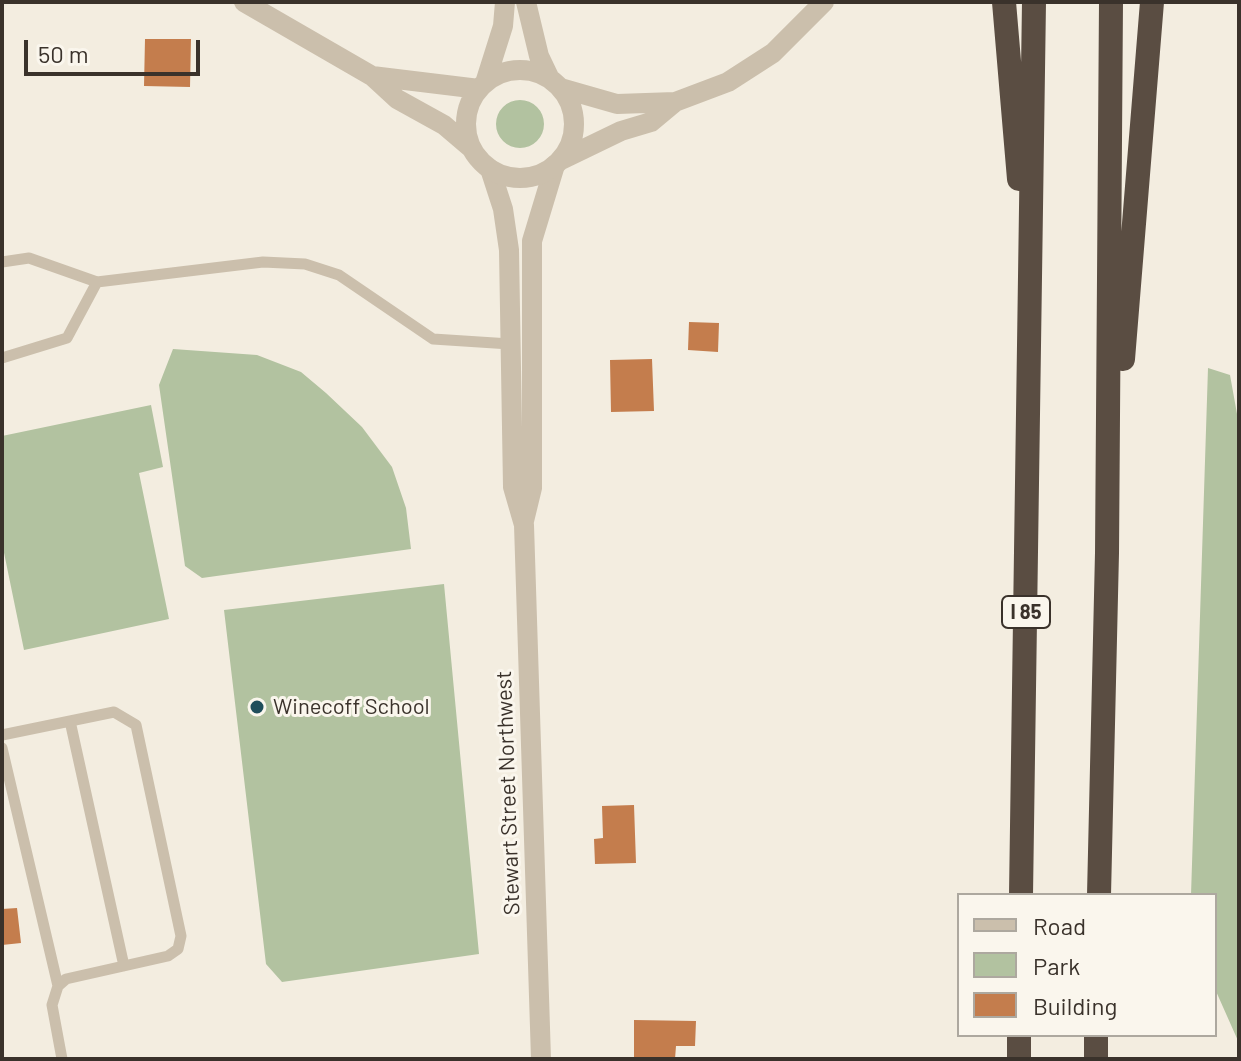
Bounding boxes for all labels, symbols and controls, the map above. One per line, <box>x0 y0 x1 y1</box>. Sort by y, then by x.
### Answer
scale bar <box>28 24 204 74</box>
text: 50 m <box>38 39 89 68</box>
road number: I 85 <box>1002 596 1050 628</box>
street label: Stewart Street Northwest <box>491 670 525 916</box>
place label: Winecoff School <box>273 694 430 720</box>
marker: Winecoff School <box>248 698 266 716</box>
legend <box>957 893 1217 1037</box>
text: Road <box>1033 911 1086 940</box>
text: Park <box>1033 951 1080 980</box>
text: Building <box>1033 991 1117 1020</box>

